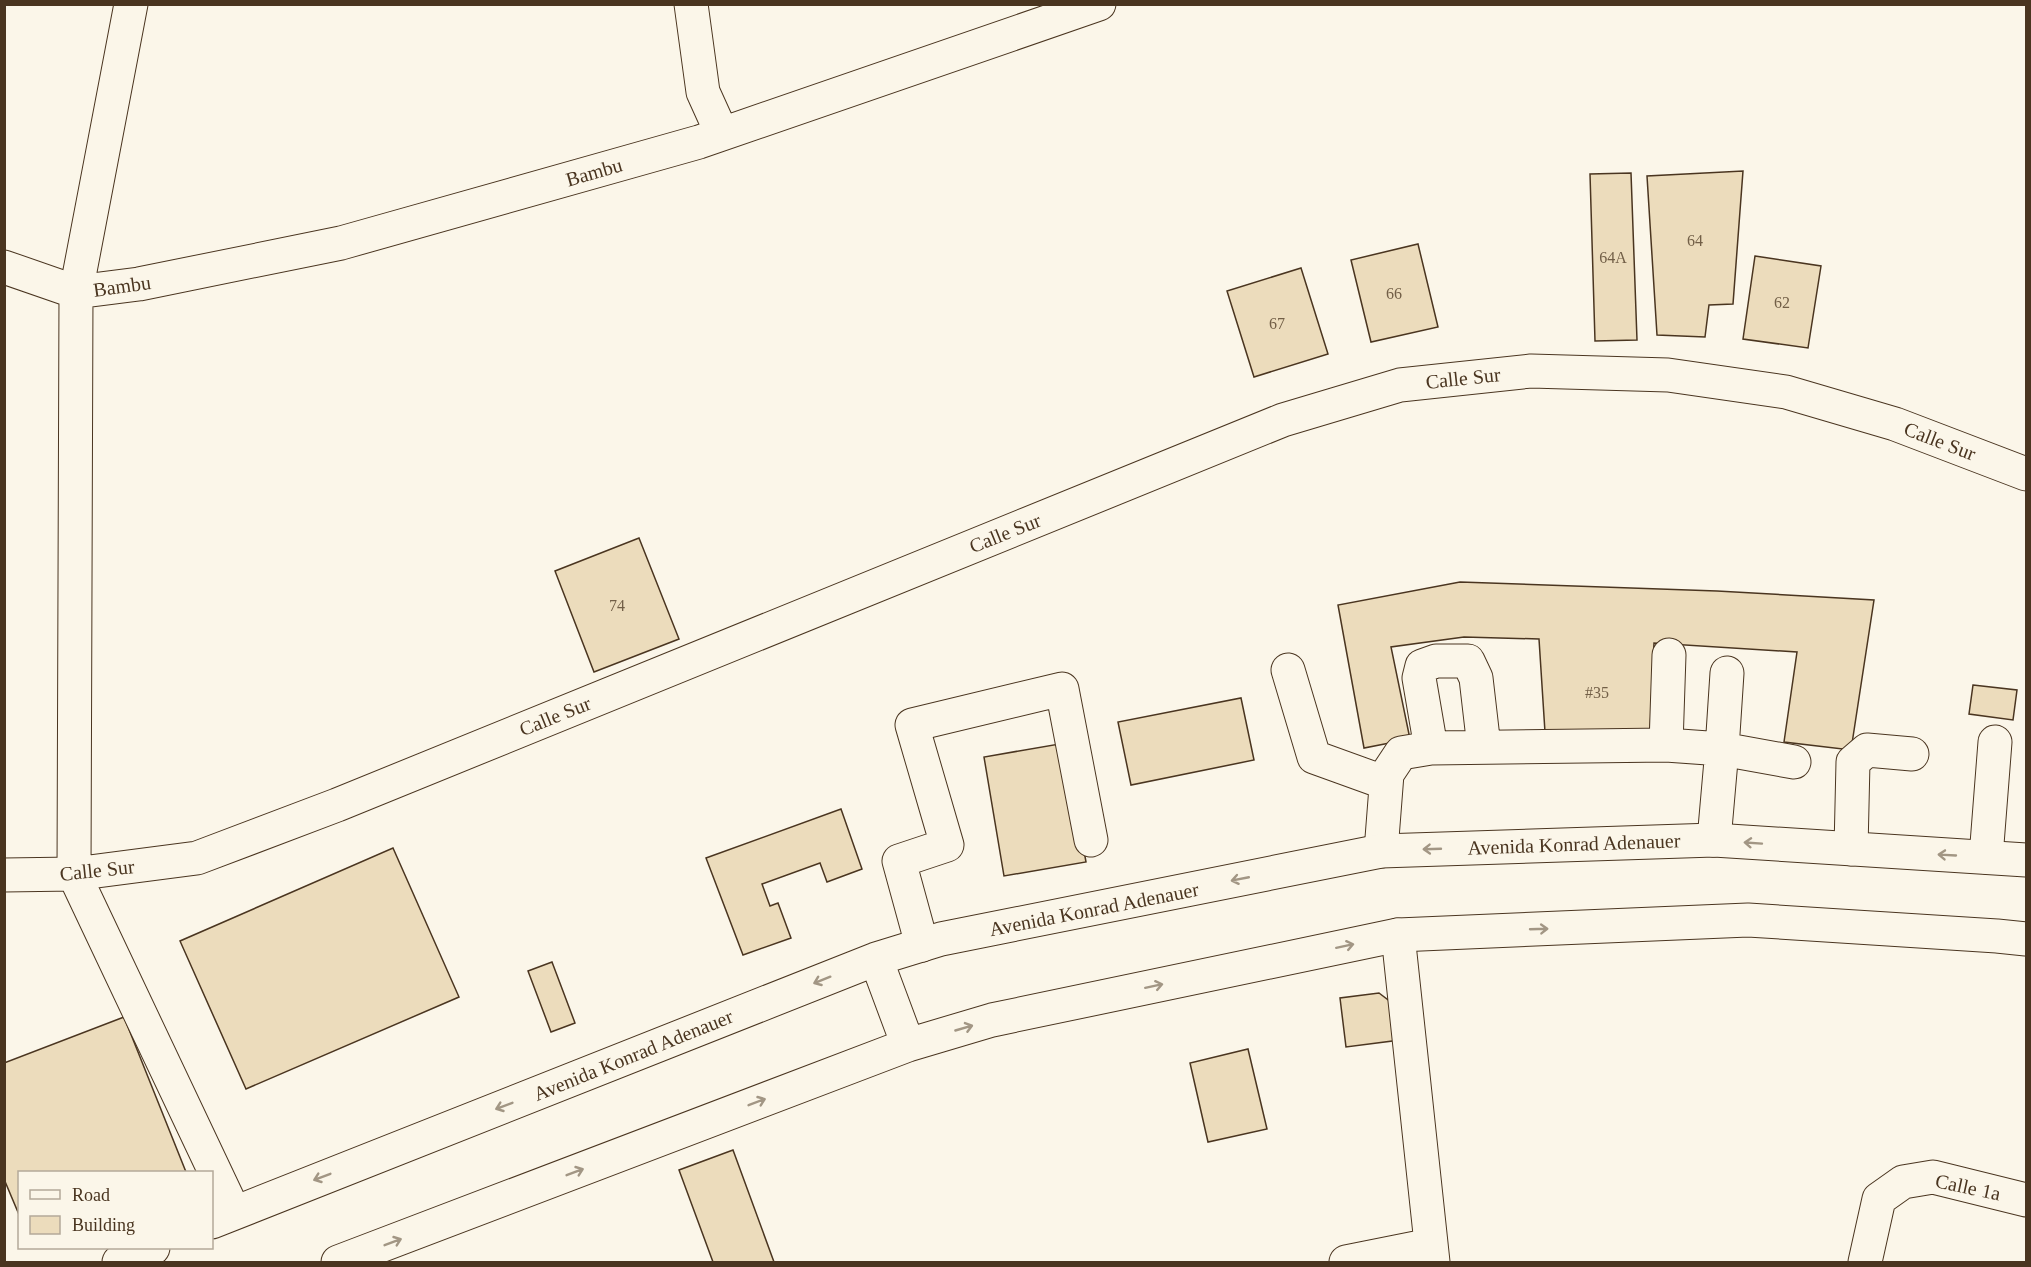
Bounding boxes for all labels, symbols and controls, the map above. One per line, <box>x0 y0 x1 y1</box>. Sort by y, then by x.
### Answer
street label: Bambu <box>563 153 625 191</box>
house number: 64 <box>1687 232 1703 249</box>
house number: 64A <box>1599 249 1627 266</box>
street label: Bambu <box>92 271 152 301</box>
house number: 66 <box>1386 285 1402 302</box>
house number: 62 <box>1774 294 1790 311</box>
house number: 67 <box>1269 315 1285 332</box>
street label: Calle Sur <box>1425 363 1502 393</box>
street label: Calle Sur <box>1901 417 1979 465</box>
street label: Calle Sur <box>966 509 1044 557</box>
house number: 74 <box>609 597 625 614</box>
house number: #35 <box>1585 684 1609 701</box>
street label: Calle Sur <box>516 692 594 740</box>
street label: Avenida Konrad Adenauer <box>1467 829 1681 859</box>
one-way arrow <box>1743 837 1763 848</box>
one-way arrow <box>1422 843 1442 855</box>
one-way arrow <box>1938 849 1958 860</box>
street label: Calle Sur <box>59 855 136 885</box>
one-way arrow <box>1230 874 1250 885</box>
street label: Avenida Konrad Adenauer <box>987 878 1201 940</box>
one-way arrow <box>1529 924 1549 935</box>
one-way arrow <box>1335 940 1355 951</box>
one-way arrow <box>813 975 832 986</box>
one-way arrow <box>1144 980 1164 991</box>
street label: Avenida Konrad Adenauer <box>530 1005 736 1105</box>
one-way arrow <box>954 1022 973 1033</box>
one-way arrow <box>747 1096 766 1107</box>
one-way arrow <box>495 1102 514 1113</box>
one-way arrow <box>565 1166 584 1177</box>
street label: Calle 1a <box>1933 1169 2003 1205</box>
legend <box>18 1171 213 1249</box>
one-way arrow <box>314 1172 332 1183</box>
text: Road <box>72 1185 110 1205</box>
text: Building <box>72 1215 135 1235</box>
one-way arrow <box>383 1235 402 1246</box>

